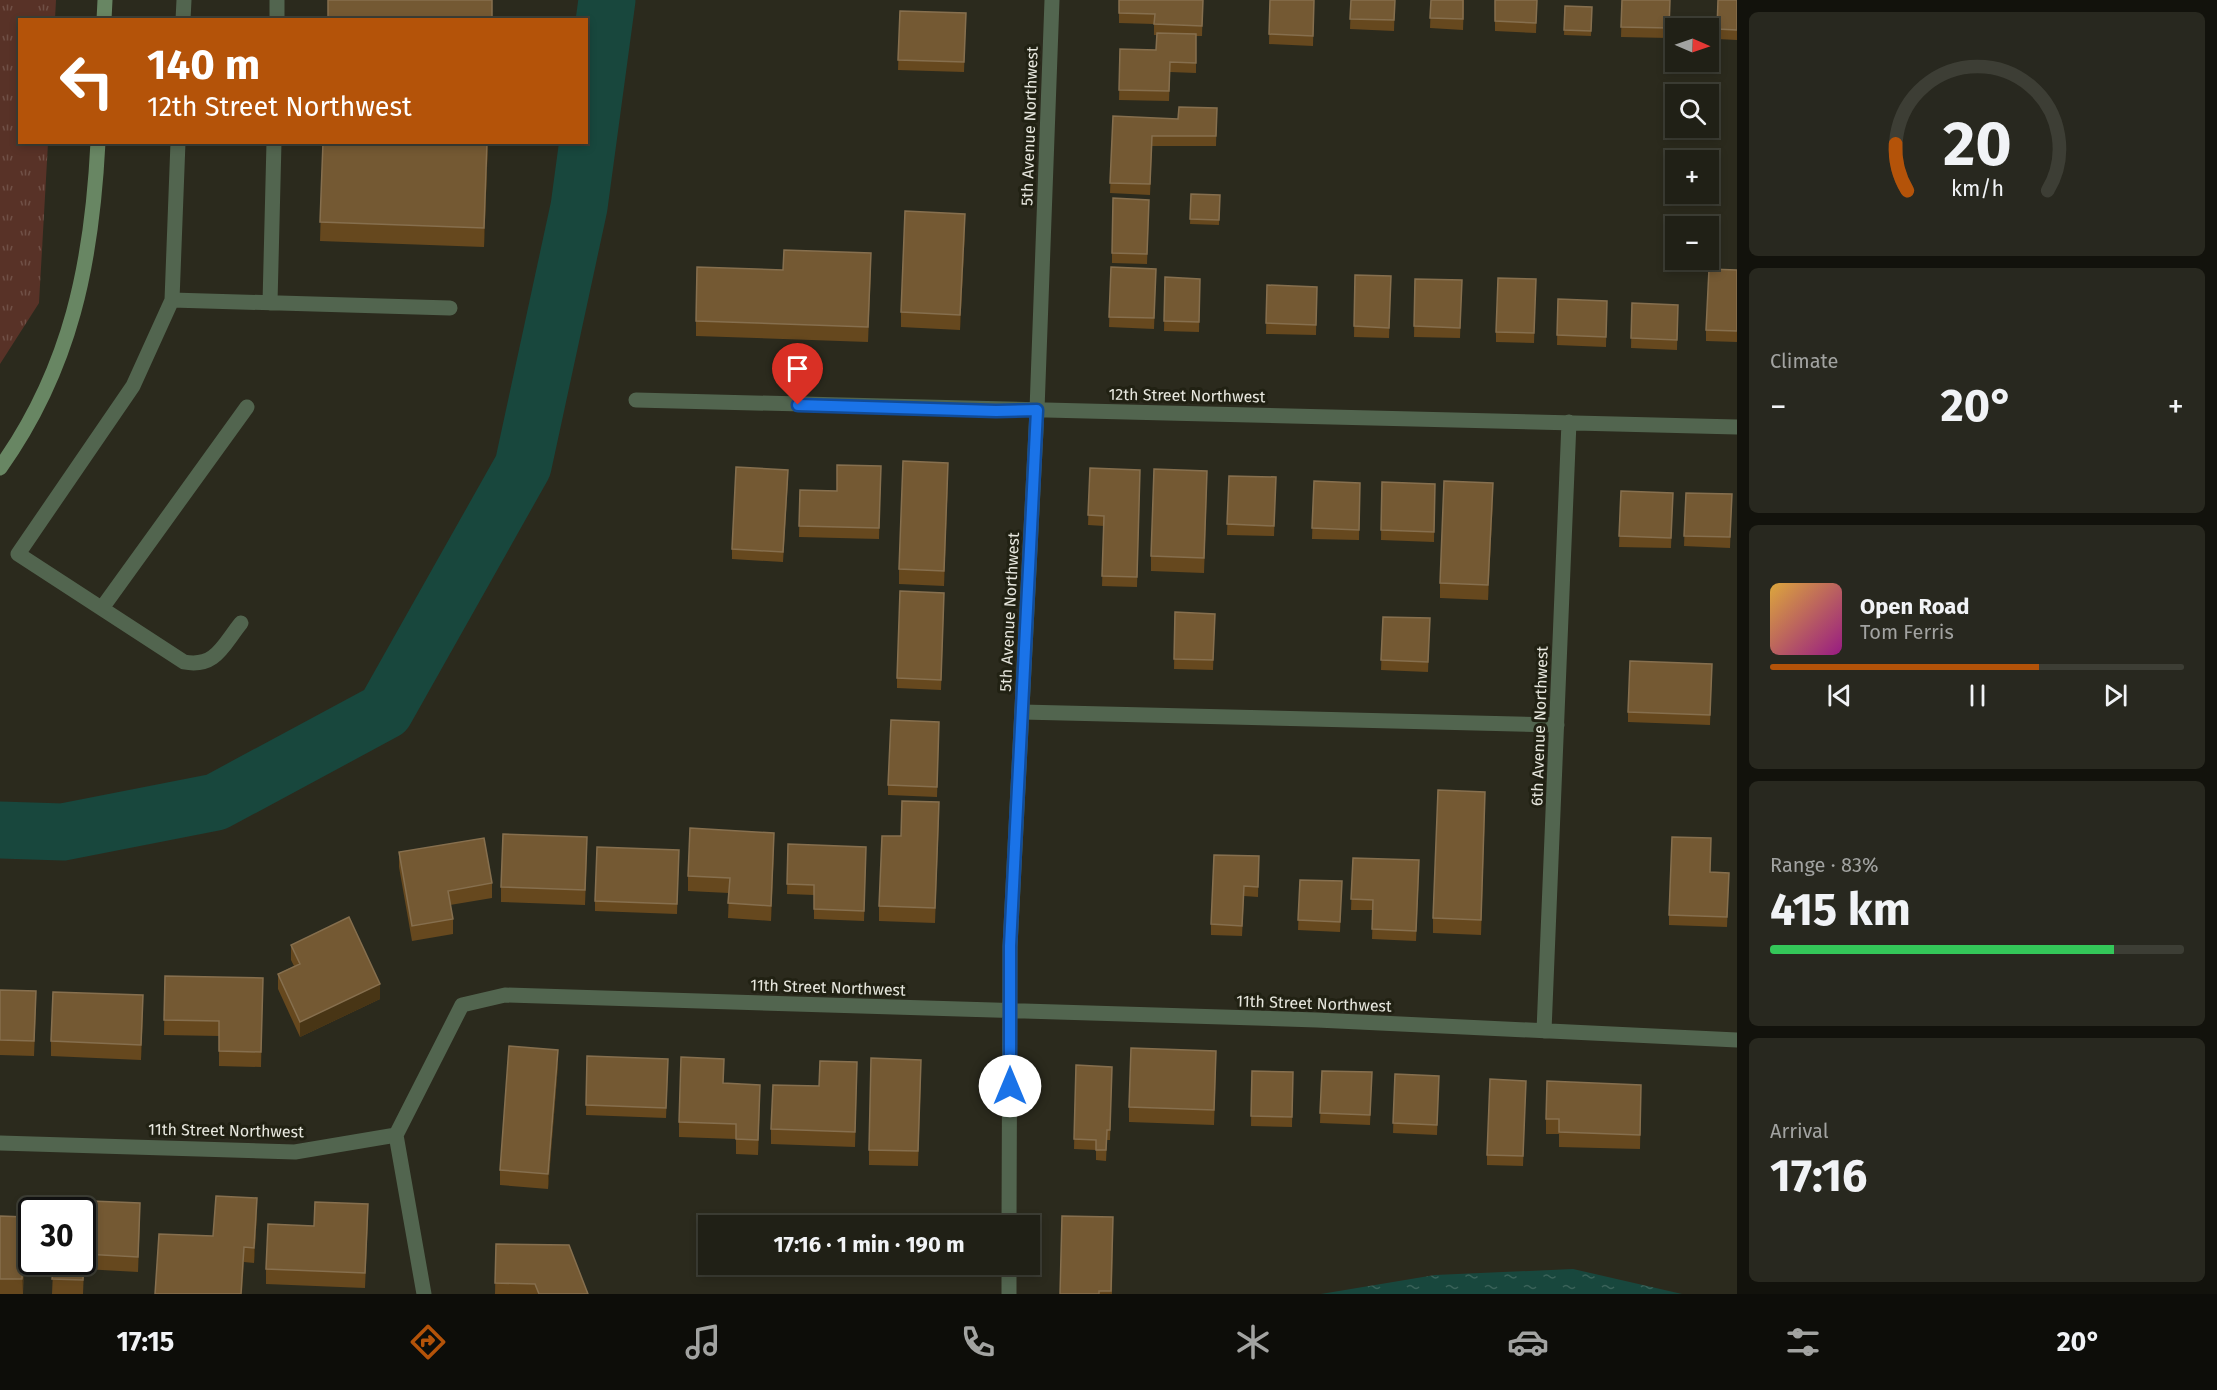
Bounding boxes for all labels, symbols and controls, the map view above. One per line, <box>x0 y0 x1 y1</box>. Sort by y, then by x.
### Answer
north arrow <box>1665 18 1719 72</box>
map controls <box>1665 18 1719 270</box>
text: 140 m <box>147 40 260 90</box>
icon: left <box>48 42 126 120</box>
street label: 5th Avenue Northwest <box>1017 46 1042 206</box>
button: search <box>1665 84 1719 138</box>
text: 12th Street Northwest <box>147 91 412 123</box>
text: 20 <box>1943 107 2011 182</box>
button: + <box>1665 150 1719 204</box>
text: km/h <box>1950 177 2004 203</box>
button: − <box>1665 216 1719 270</box>
pin <box>772 343 823 405</box>
text: Climate <box>1770 349 1838 373</box>
icon: arrive <box>781 352 814 385</box>
text: 20° <box>1940 379 2014 433</box>
street label: 12th Street Northwest <box>1108 385 1266 406</box>
text: − <box>1770 387 1787 427</box>
text: + <box>2168 387 2184 427</box>
street label: 5th Avenue Northwest <box>996 532 1023 692</box>
text: Open Road <box>1860 593 1970 620</box>
text: Tom Ferris <box>1860 620 1954 644</box>
street label: 6th Avenue Northwest <box>1527 645 1552 806</box>
icon: previous <box>1823 679 1856 712</box>
icon: pause <box>1961 679 1994 712</box>
icon: next <box>2099 679 2132 712</box>
text: Range · 83% <box>1770 853 1878 877</box>
text: 415 km <box>1770 883 1911 937</box>
street label: 11th Street Northwest <box>750 975 906 1000</box>
street label: 11th Street Northwest <box>1236 991 1392 1016</box>
position arrow <box>978 1054 1042 1118</box>
text: Arrival <box>1770 1119 1829 1143</box>
street label: 11th Street Northwest <box>148 1120 304 1141</box>
text: 17:16 <box>1770 1149 1867 1203</box>
speed limit sign: 30 <box>18 1197 96 1275</box>
text: 17:16 · 1 min · 190 m <box>773 1231 965 1258</box>
icon: directions <box>407 1321 449 1363</box>
icon: music <box>682 1321 724 1363</box>
icon: phone <box>957 1321 999 1363</box>
icon: climate <box>1232 1321 1274 1363</box>
icon: car <box>1507 1321 1549 1363</box>
icon: filters <box>1782 1321 1824 1363</box>
text: 17:15 <box>116 1326 174 1358</box>
text: 20° <box>2057 1326 2100 1358</box>

